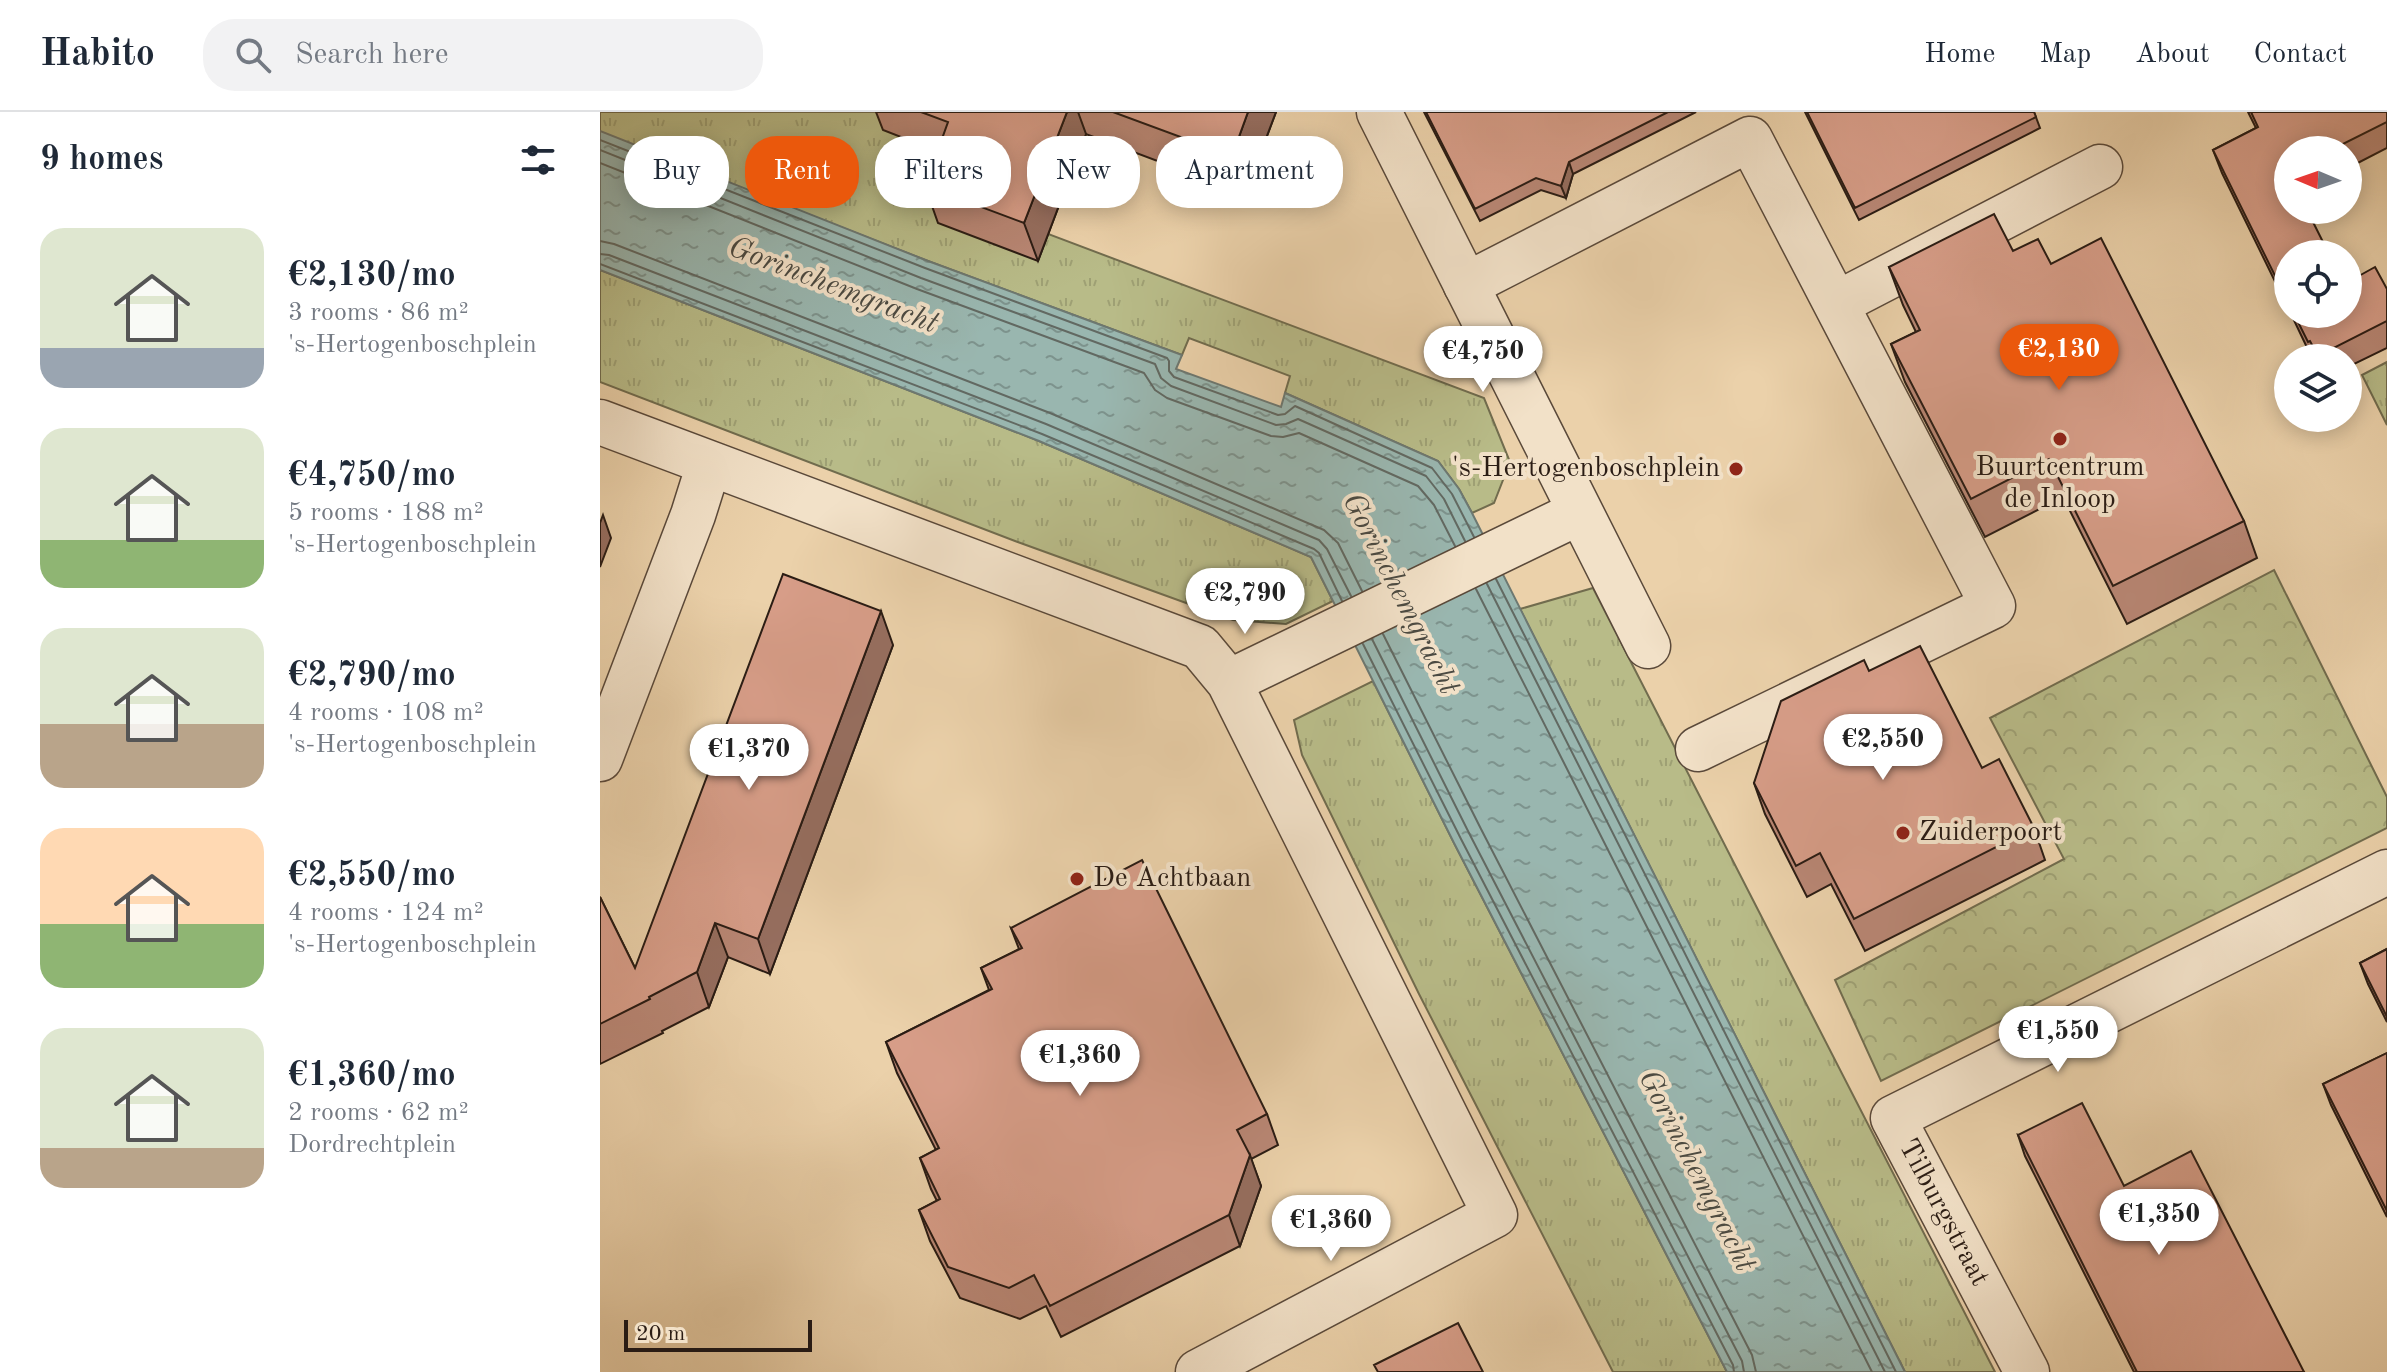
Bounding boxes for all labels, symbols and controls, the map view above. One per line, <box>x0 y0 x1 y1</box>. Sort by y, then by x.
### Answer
search box <box>203 19 763 91</box>
icon: search <box>231 33 275 77</box>
text: Habito <box>40 36 155 74</box>
text: Search here <box>295 40 448 70</box>
text: Home <box>1924 41 1995 69</box>
text: Map <box>2039 41 2091 69</box>
text: About <box>2135 41 2210 69</box>
text: Contact <box>2254 41 2347 69</box>
chip: Buy <box>624 136 729 208</box>
chip: Rent <box>745 136 859 208</box>
chip: Filters <box>875 136 1011 208</box>
chip: New <box>1027 136 1140 208</box>
chip: Apartment <box>1156 136 1343 208</box>
north arrow <box>2274 136 2362 224</box>
map controls <box>2274 136 2362 432</box>
icon: filters <box>516 138 560 182</box>
text: 9 homes <box>40 143 163 177</box>
water label: Gorinchemgracht <box>724 232 942 340</box>
button: locate <box>2274 240 2362 328</box>
text: €2,130/mo <box>288 259 456 293</box>
icon: home <box>104 260 200 356</box>
text: 3 rooms · 86 m² <box>288 300 469 326</box>
pin: €2,130 <box>1994 324 2124 392</box>
pin: €4,750 <box>1418 326 1548 394</box>
text: 's-Hertogenboschplein <box>288 332 537 358</box>
text: €2,130 <box>2018 337 2100 363</box>
text: €4,750 <box>1442 339 1524 365</box>
button: layers <box>2274 344 2362 432</box>
marker: Buurtcentrum de Inloop <box>2051 430 2069 448</box>
place label: Buurtcentrum de Inloop <box>1975 454 2145 514</box>
place label: 's-Hertogenboschplein <box>1452 455 1720 483</box>
text: €4,750/mo <box>288 459 456 493</box>
icon: home <box>104 460 200 556</box>
marker: 's-Hertogenboschplein <box>1727 460 1745 478</box>
water label: Gorinchemgracht <box>1336 488 1464 700</box>
text: 5 rooms · 188 m² <box>288 500 484 526</box>
text: 's-Hertogenboschplein <box>288 532 537 558</box>
pin: €2,790 <box>1180 568 1310 636</box>
text: €2,790 <box>1204 581 1286 607</box>
text: €2,790/mo <box>288 659 456 693</box>
icon: home <box>104 660 200 756</box>
text: 4 rooms · 108 m² <box>288 700 484 726</box>
pin: €2,550 <box>1818 714 1948 782</box>
pin: €1,370 <box>684 724 814 792</box>
text: €2,550 <box>1842 727 1924 753</box>
text: 's-Hertogenboschplein <box>288 732 537 758</box>
text: €1,370 <box>708 737 790 763</box>
place label: Zuiderpoort <box>1919 819 2062 847</box>
marker: Zuiderpoort <box>1894 824 1912 842</box>
text: €2,550/mo <box>288 859 456 893</box>
icon: home <box>104 860 200 956</box>
place label: De Achtbaan <box>1093 865 1251 893</box>
marker: De Achtbaan <box>1068 870 1086 888</box>
text: 4 rooms · 124 m² <box>288 900 484 926</box>
text: 's-Hertogenboschplein <box>288 932 537 958</box>
pin: €1,550 <box>1993 1006 2123 1074</box>
text: €1,550 <box>2017 1019 2099 1045</box>
pin: €1,360 <box>1015 1030 1145 1098</box>
text: €1,360 <box>1039 1043 1121 1069</box>
text: €1,360/mo <box>288 1059 456 1093</box>
icon: home <box>104 1060 200 1156</box>
water label: Gorinchemgracht <box>1632 1065 1760 1277</box>
text: 2 rooms · 62 m² <box>288 1100 469 1126</box>
text: Dordrechtplein <box>288 1132 456 1158</box>
street label: Tilburgstraat <box>1893 1135 1993 1291</box>
pin: €1,350 <box>2094 1189 2224 1257</box>
pin: €1,360 <box>1266 1195 1396 1263</box>
text: €1,350 <box>2118 1202 2200 1228</box>
text: €1,360 <box>1290 1208 1372 1234</box>
scale bar <box>624 1316 812 1352</box>
text: 20 m <box>636 1323 685 1345</box>

